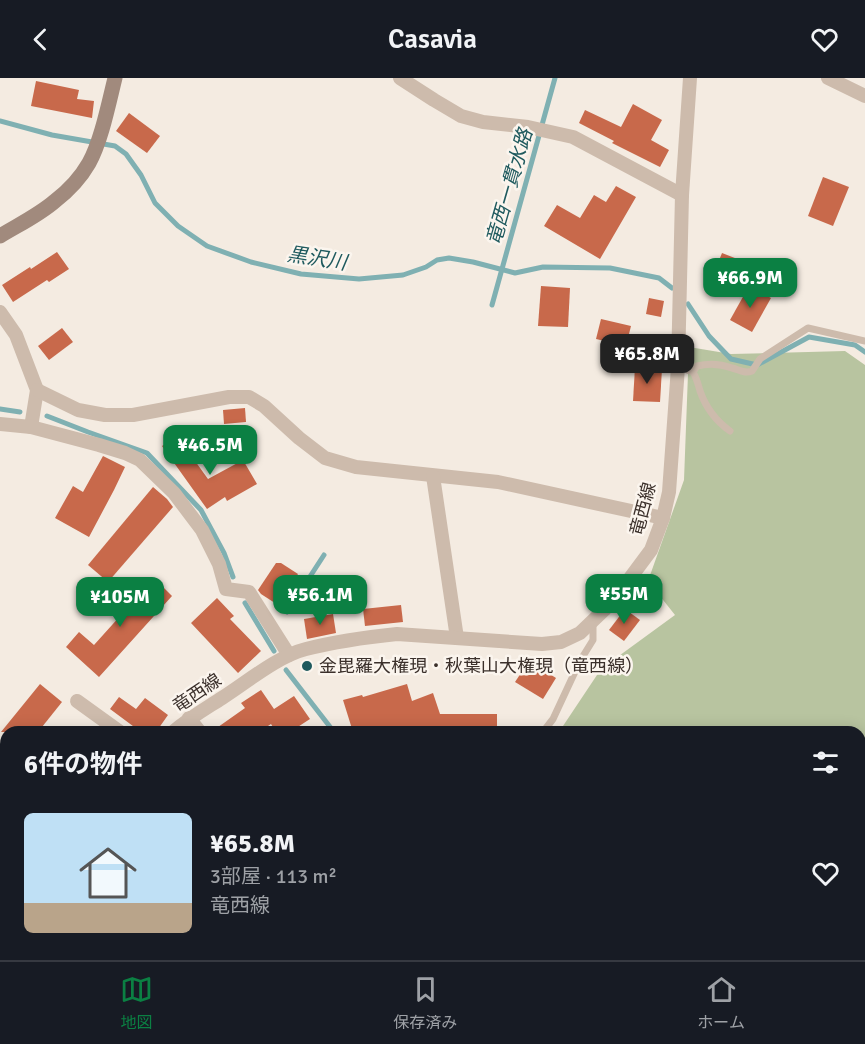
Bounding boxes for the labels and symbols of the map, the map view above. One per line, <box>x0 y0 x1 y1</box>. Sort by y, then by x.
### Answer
water label: 竜西一貫水路 <box>481 124 539 248</box>
water label: 黒沢川 <box>285 241 350 276</box>
pin: ¥66.9M <box>701 258 799 309</box>
pin: ¥65.8M <box>598 334 696 385</box>
pin: ¥46.5M <box>161 425 259 476</box>
street label: 竜西線 <box>625 480 661 538</box>
pin: ¥55M <box>588 574 660 625</box>
pin: ¥56.1M <box>271 575 369 626</box>
pin: ¥105M <box>78 577 162 628</box>
place label: 金毘羅大権現・秋葉山大権現（竜西線） <box>319 655 643 677</box>
marker: 金毘羅大権現・秋葉山大権現（竜西線） <box>300 659 314 673</box>
street label: 竜西線 <box>168 669 226 717</box>

